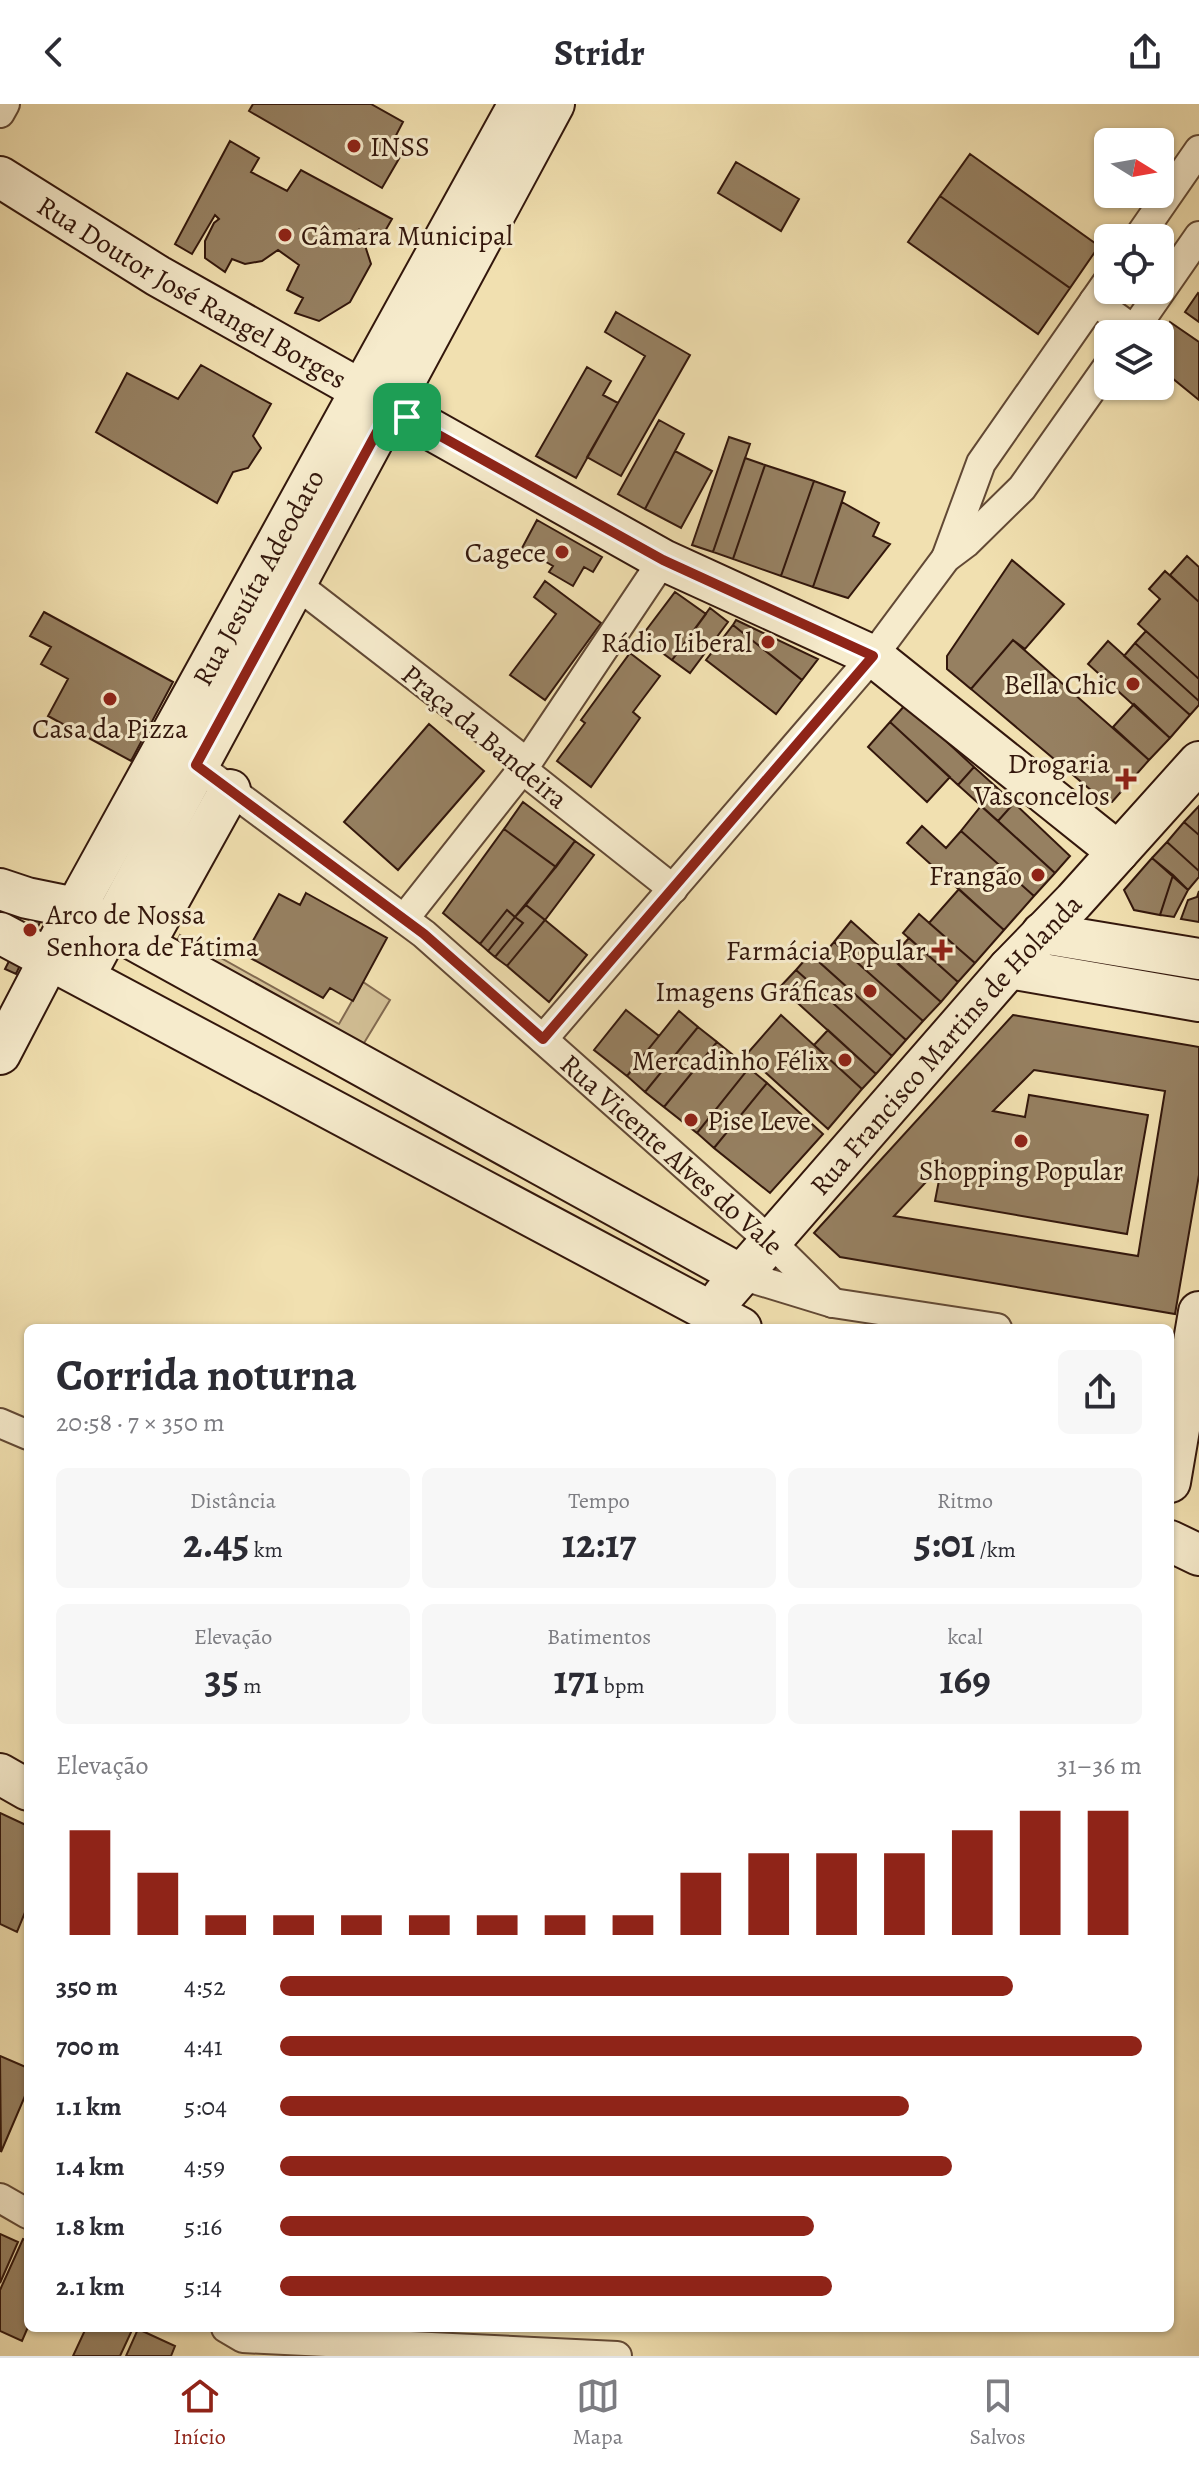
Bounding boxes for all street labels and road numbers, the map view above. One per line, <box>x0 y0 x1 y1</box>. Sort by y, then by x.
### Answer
street label: Rua Doutor José Rangel Borges <box>30 187 353 398</box>
street label: Rua Jesuíta Adeodato <box>184 463 334 693</box>
street label: Praça da Bandeira <box>393 656 576 818</box>
street label: Rua Francisco Martins de Holanda <box>801 886 1091 1204</box>
street label: Rua Vicente Alves do Vale <box>552 1046 792 1264</box>

